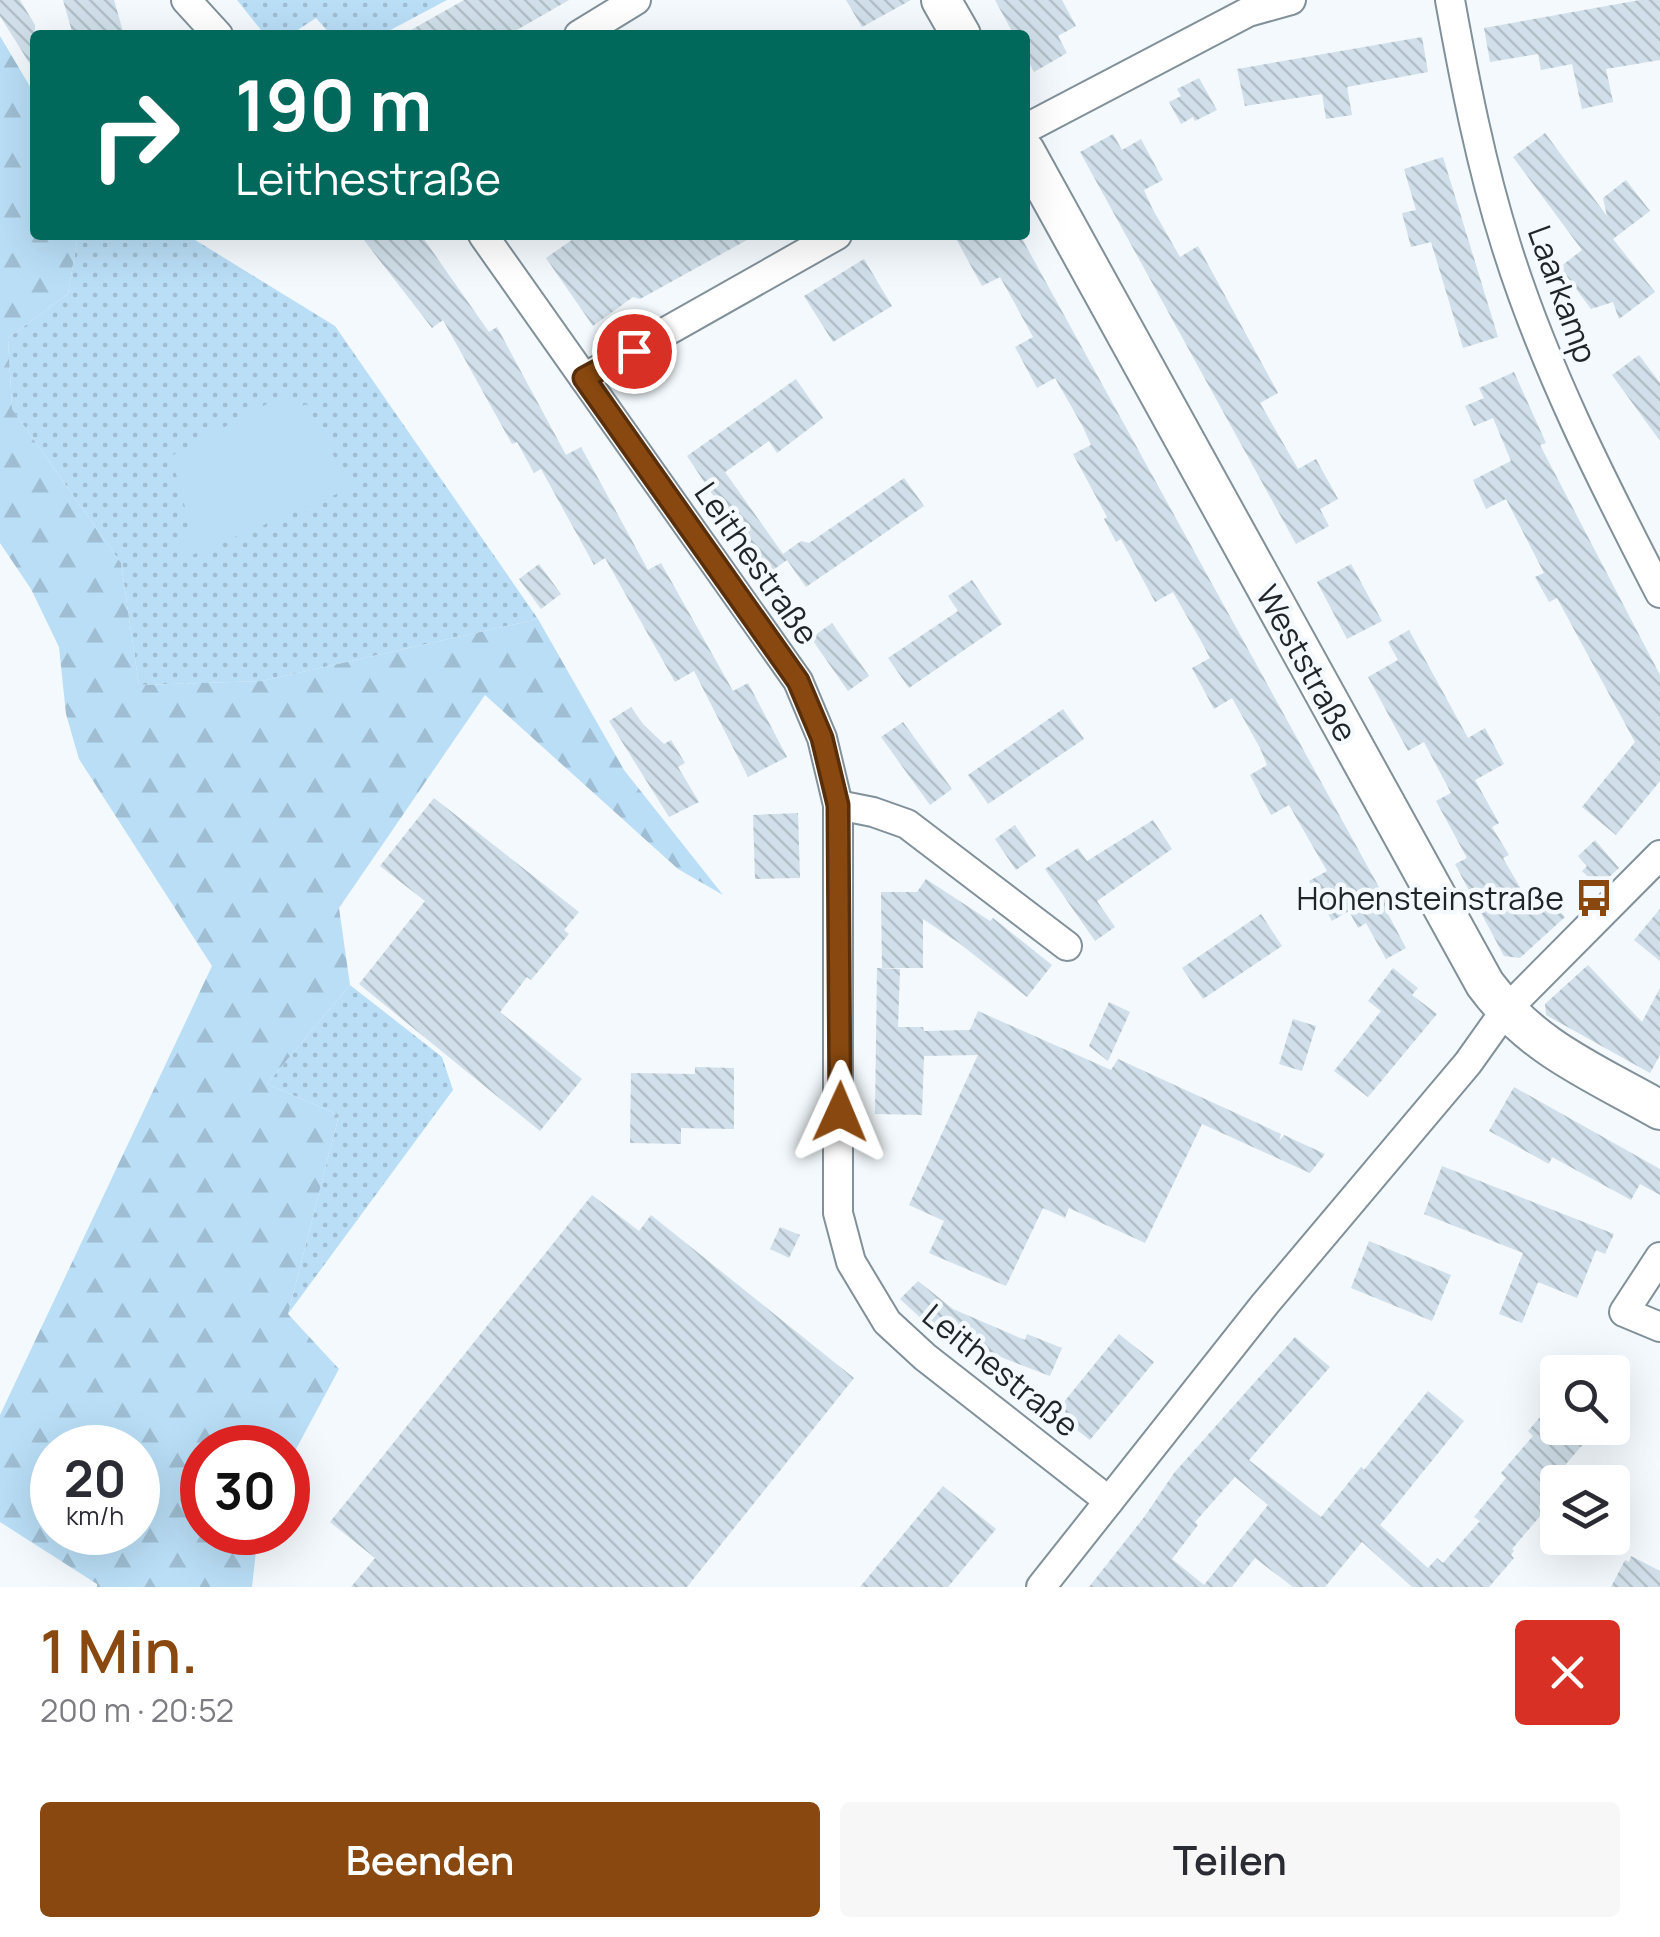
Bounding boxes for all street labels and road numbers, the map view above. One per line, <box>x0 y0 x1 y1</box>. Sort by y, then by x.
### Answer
street label: Laarkamp <box>1518 219 1608 369</box>
street label: Leithestraße <box>685 473 829 653</box>
street label: Weststraße <box>1246 577 1368 749</box>
street label: Leithestraße <box>914 1293 1088 1447</box>

